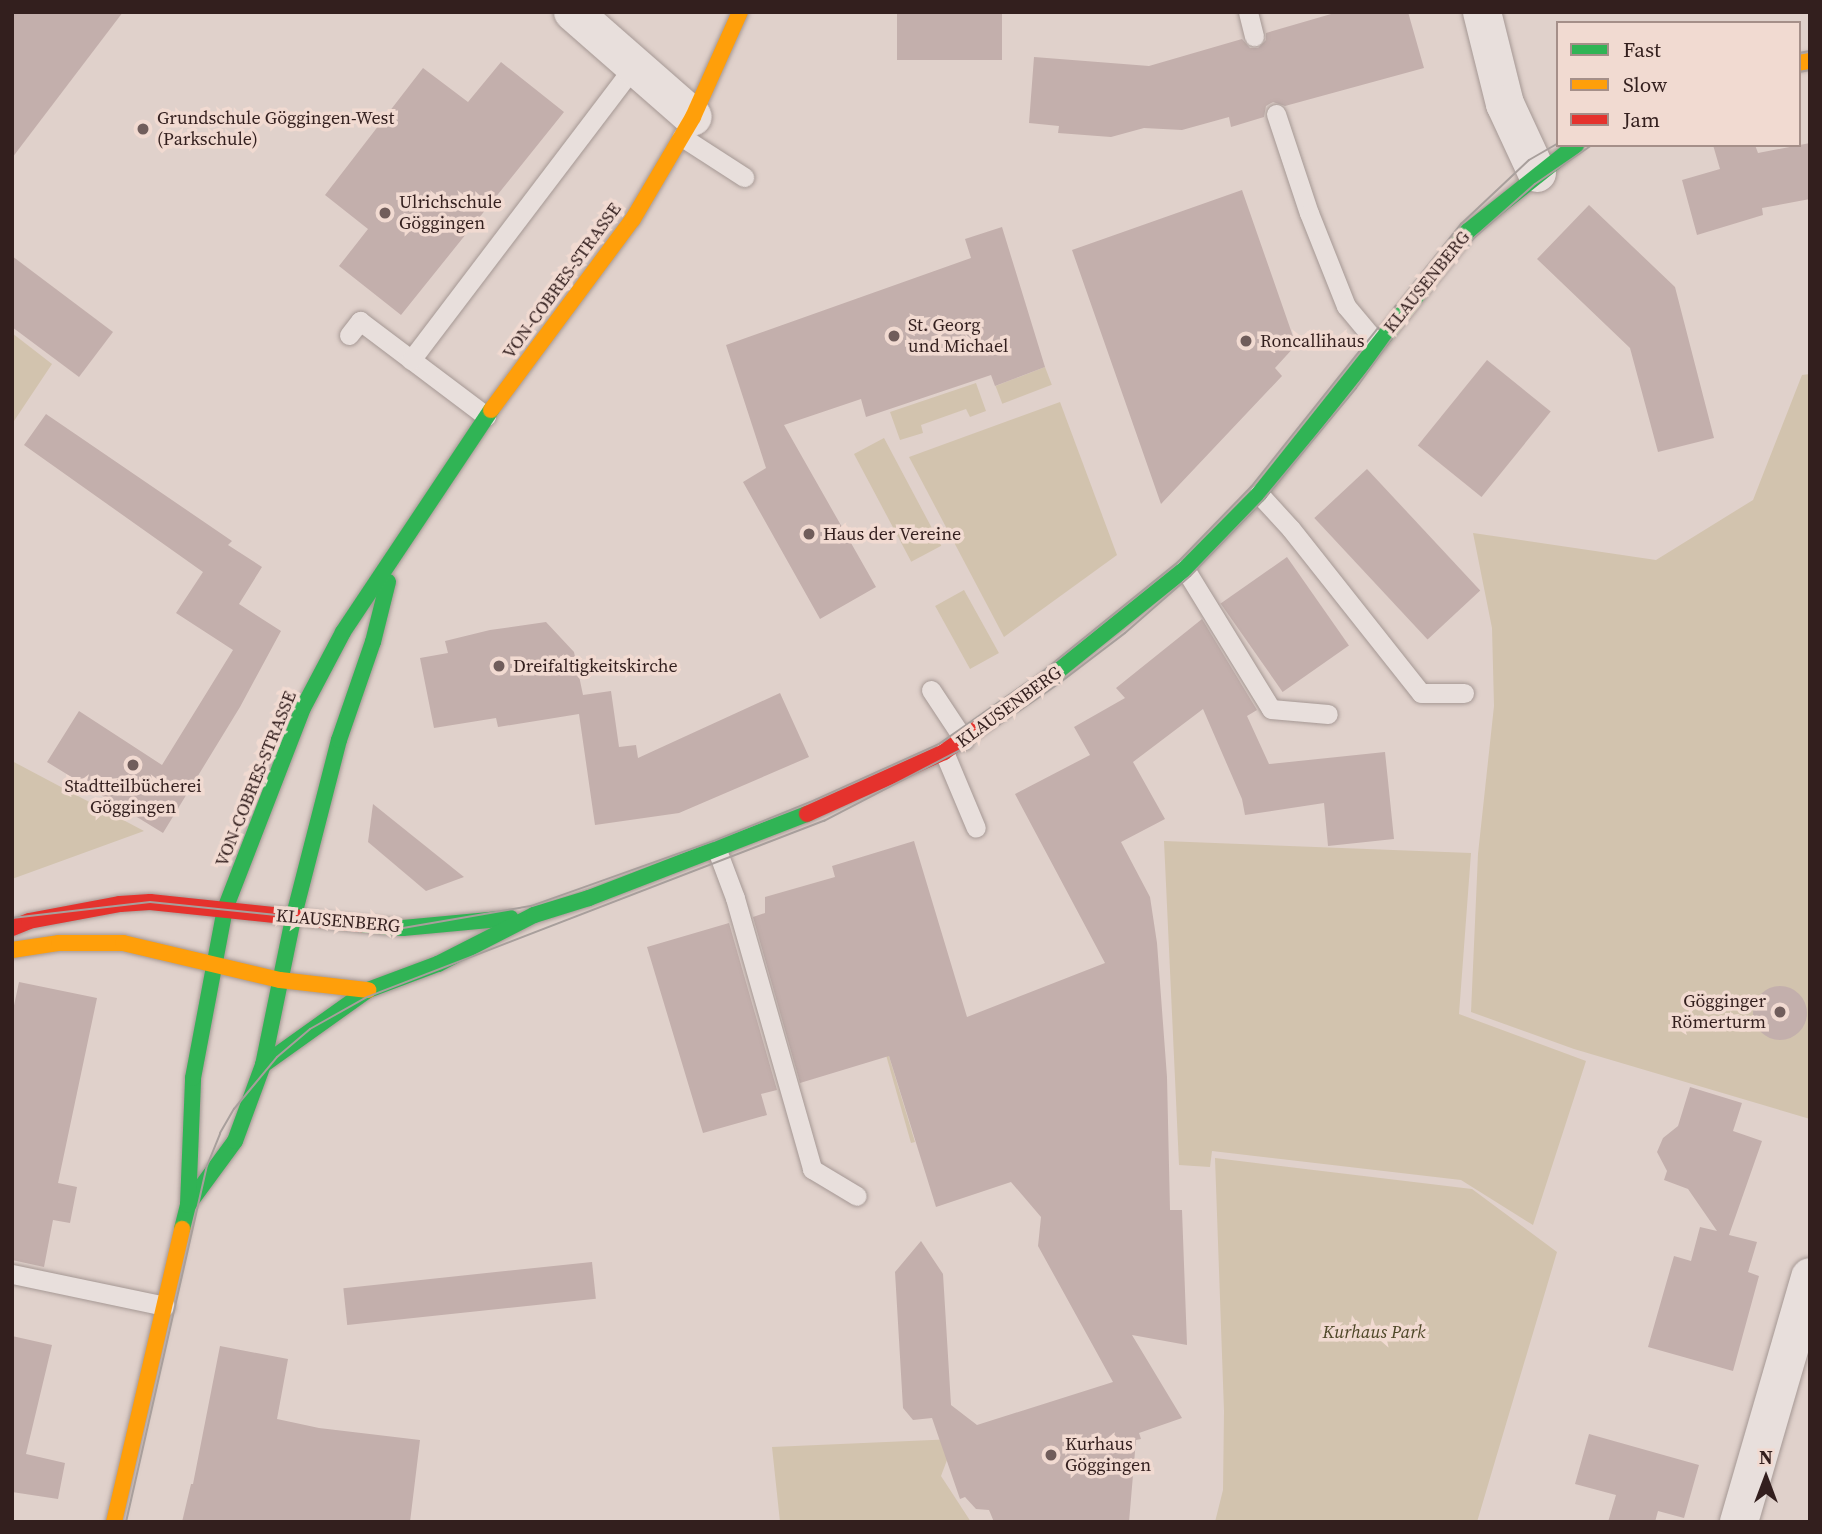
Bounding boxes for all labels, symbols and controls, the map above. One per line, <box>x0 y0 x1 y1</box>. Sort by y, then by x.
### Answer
legend <box>1556 21 1801 147</box>
text: Fast <box>1623 35 1661 64</box>
text: Slow <box>1623 70 1667 99</box>
text: Jam <box>1623 105 1660 134</box>
place label: Grundschule Göggingen-West (Parkschule) <box>157 108 394 150</box>
marker: Grundschule Göggingen-West (Parkschule) <box>135 121 151 137</box>
place label: Ulrichschule Göggingen <box>399 192 502 234</box>
street label: VON-COBRES-STRASSE <box>498 199 626 363</box>
marker: Ulrichschule Göggingen <box>377 205 393 221</box>
street label: KLAUSENBERG <box>1379 227 1475 337</box>
place label: St. Georg und Michael <box>908 315 1008 358</box>
marker: St. Georg und Michael <box>886 328 902 344</box>
place label: Roncallihaus <box>1260 330 1365 352</box>
marker: Roncallihaus <box>1238 333 1254 349</box>
place label: Haus der Vereine <box>823 523 962 545</box>
marker: Haus der Vereine <box>801 526 817 542</box>
place label: Dreifaltigkeitskirche <box>513 655 678 677</box>
marker: Dreifaltigkeitskirche <box>491 658 507 674</box>
street label: KLAUSENBERG <box>952 662 1066 752</box>
street label: VON-COBRES-STRASSE <box>211 688 301 870</box>
marker: Stadtteilbücherei Göggingen <box>125 757 141 773</box>
place label: Stadtteilbücherei Göggingen <box>64 776 202 818</box>
street label: KLAUSENBERG <box>275 905 401 937</box>
place label: Gögginger Römerturm <box>1671 991 1766 1034</box>
marker: Gögginger Römerturm <box>1772 1004 1788 1020</box>
park label: Kurhaus Park <box>1322 1321 1426 1343</box>
place label: Kurhaus Göggingen <box>1065 1434 1151 1476</box>
north arrow <box>1731 1443 1801 1513</box>
text: N <box>1759 1444 1773 1470</box>
marker: Kurhaus Göggingen <box>1043 1447 1059 1463</box>

